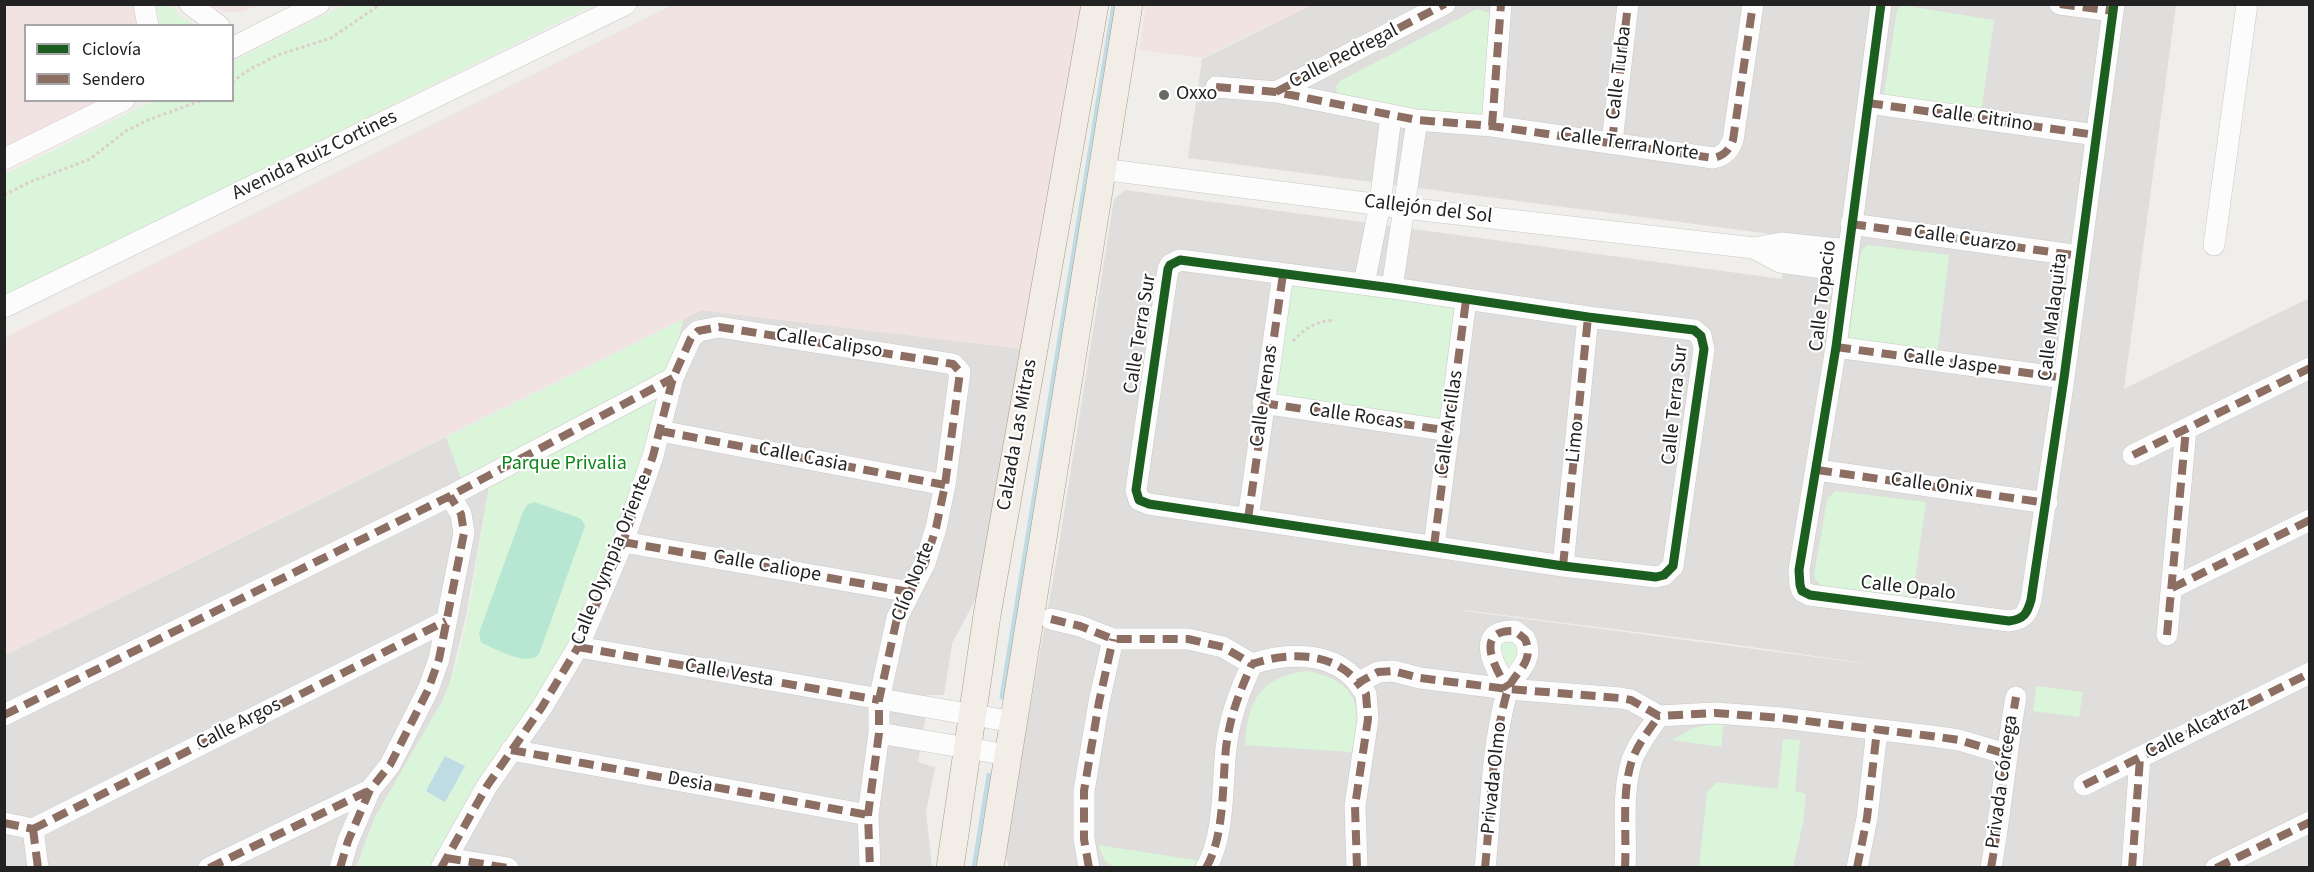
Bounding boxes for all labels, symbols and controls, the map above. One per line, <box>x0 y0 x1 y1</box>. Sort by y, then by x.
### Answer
street label: Calle Pedregal <box>1286 19 1402 95</box>
legend <box>24 24 234 102</box>
street label: Calle Turba <box>1602 25 1638 121</box>
text: Ciclovía <box>82 37 141 62</box>
text: Sendero <box>82 67 145 92</box>
place label: Oxxo <box>1176 83 1217 107</box>
marker: Oxxo <box>1157 88 1171 102</box>
street label: Calle Citrino <box>1930 100 2034 138</box>
street label: Avenida Ruiz Cortines <box>229 106 401 206</box>
street label: Calle Terra Norte <box>1558 123 1700 167</box>
street label: Callejón del Sol <box>1362 190 1494 230</box>
street label: Calle Cuarzo <box>1912 221 2018 259</box>
street label: Calle Topacio <box>1805 239 1843 353</box>
street label: Calle Malaquita <box>2034 252 2074 382</box>
street label: Calle Terra Sur <box>1120 272 1162 396</box>
street label: Calle Calipso <box>774 324 884 364</box>
street label: Calle Arenas <box>1246 344 1284 448</box>
street label: Calle Terra Sur <box>1658 344 1694 466</box>
street label: Calle Jaspe <box>1901 345 1999 381</box>
street label: Calzada Las Mitras <box>993 357 1043 513</box>
street label: Calle Arcillas <box>1431 369 1469 477</box>
street label: Calle Rocas <box>1307 399 1405 435</box>
street label: Limo <box>1562 420 1590 464</box>
street label: Calle Casia <box>756 438 850 478</box>
park label: Parque Privalia <box>501 453 627 477</box>
street label: Calle Onix <box>1889 468 1975 504</box>
street label: Calle Olympia Oriente <box>567 471 657 649</box>
street label: Clío Norte <box>887 539 941 625</box>
street label: Calle Caliope <box>711 546 823 588</box>
street label: Calle Opalo <box>1859 571 1957 607</box>
street label: Calle Vesta <box>683 654 775 694</box>
street label: Calle Argos <box>192 693 286 757</box>
street label: Calle Alcatraz <box>2142 693 2252 765</box>
street label: Privada Córcega <box>1982 714 2024 850</box>
street label: Privada Olmo <box>1477 720 1513 836</box>
street label: Desia <box>665 767 715 799</box>

